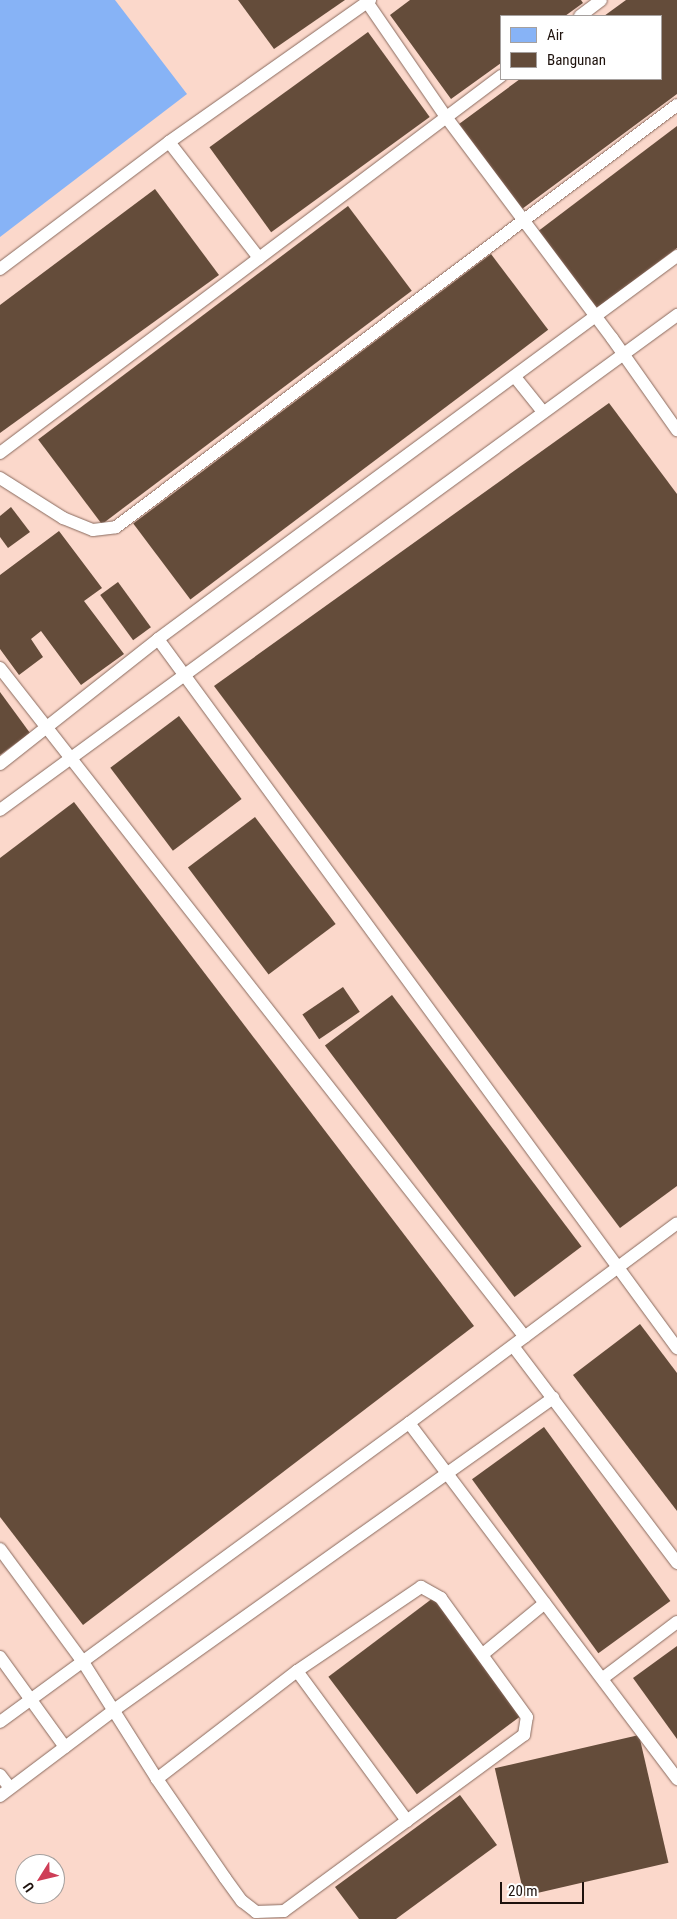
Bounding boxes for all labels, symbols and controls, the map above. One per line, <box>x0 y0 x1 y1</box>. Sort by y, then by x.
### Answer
legend <box>500 15 662 80</box>
text: Air <box>547 26 564 44</box>
text: Bangunan <box>547 51 606 69</box>
north arrow <box>15 1854 65 1904</box>
scale bar <box>502 1872 586 1904</box>
text: U <box>20 1879 37 1895</box>
text: 20 m <box>508 1882 538 1900</box>

